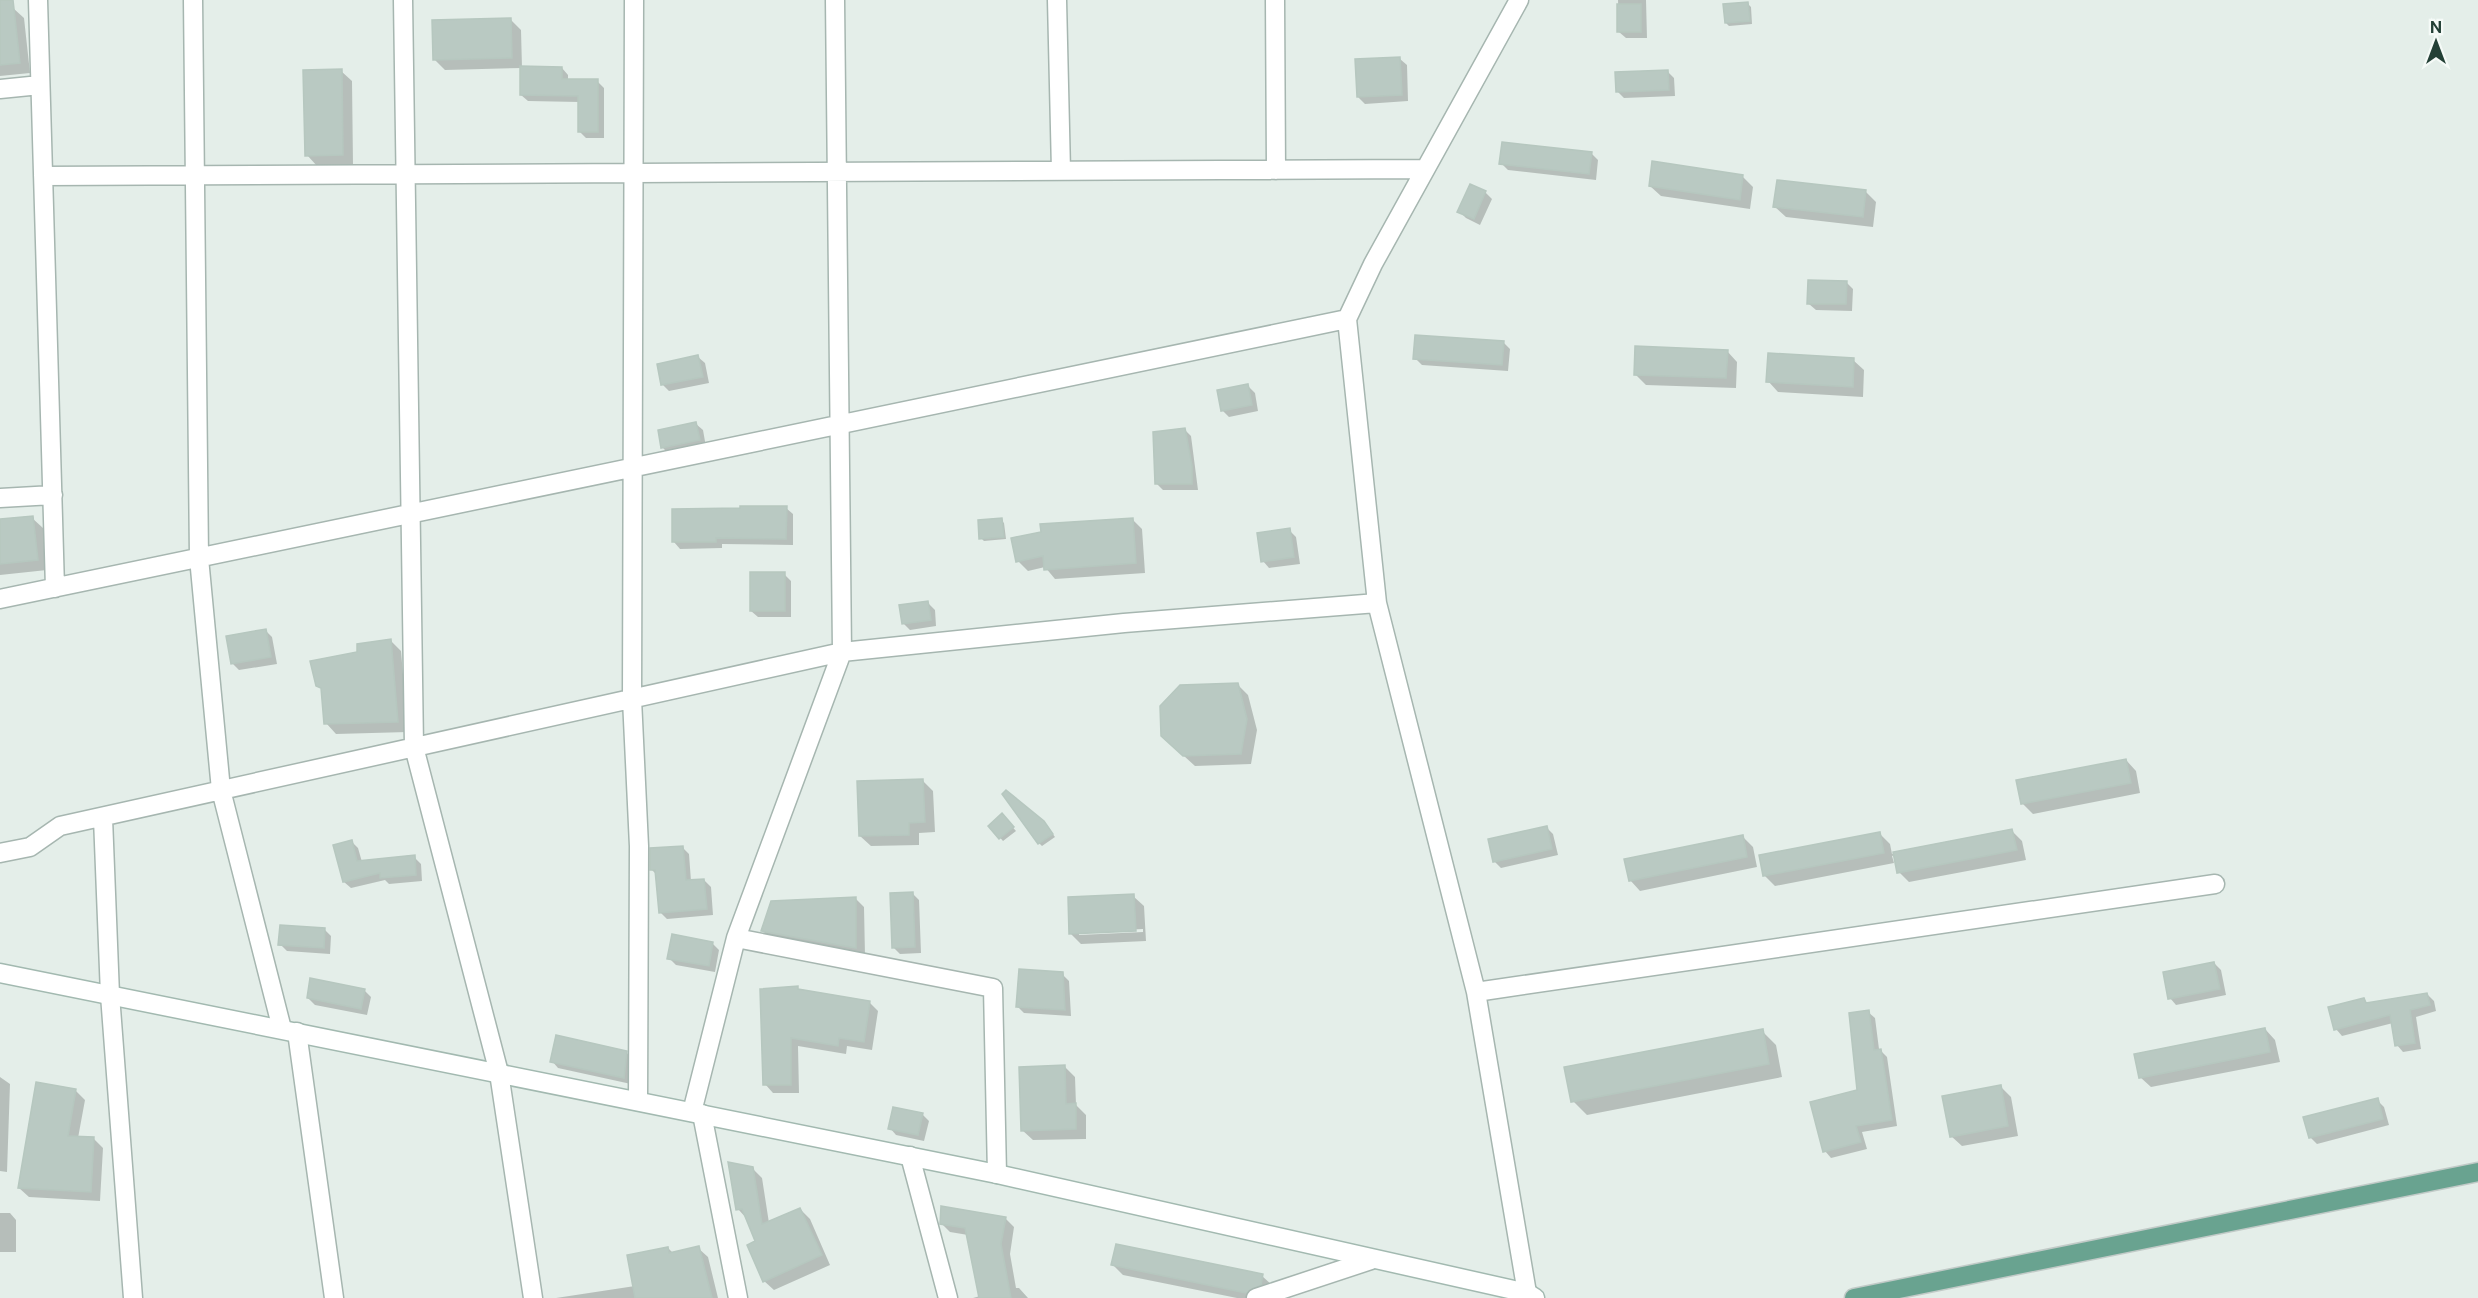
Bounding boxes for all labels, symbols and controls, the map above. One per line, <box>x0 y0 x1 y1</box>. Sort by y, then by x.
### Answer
north arrow <box>2406 12 2466 72</box>
text: N <box>2430 18 2442 37</box>

